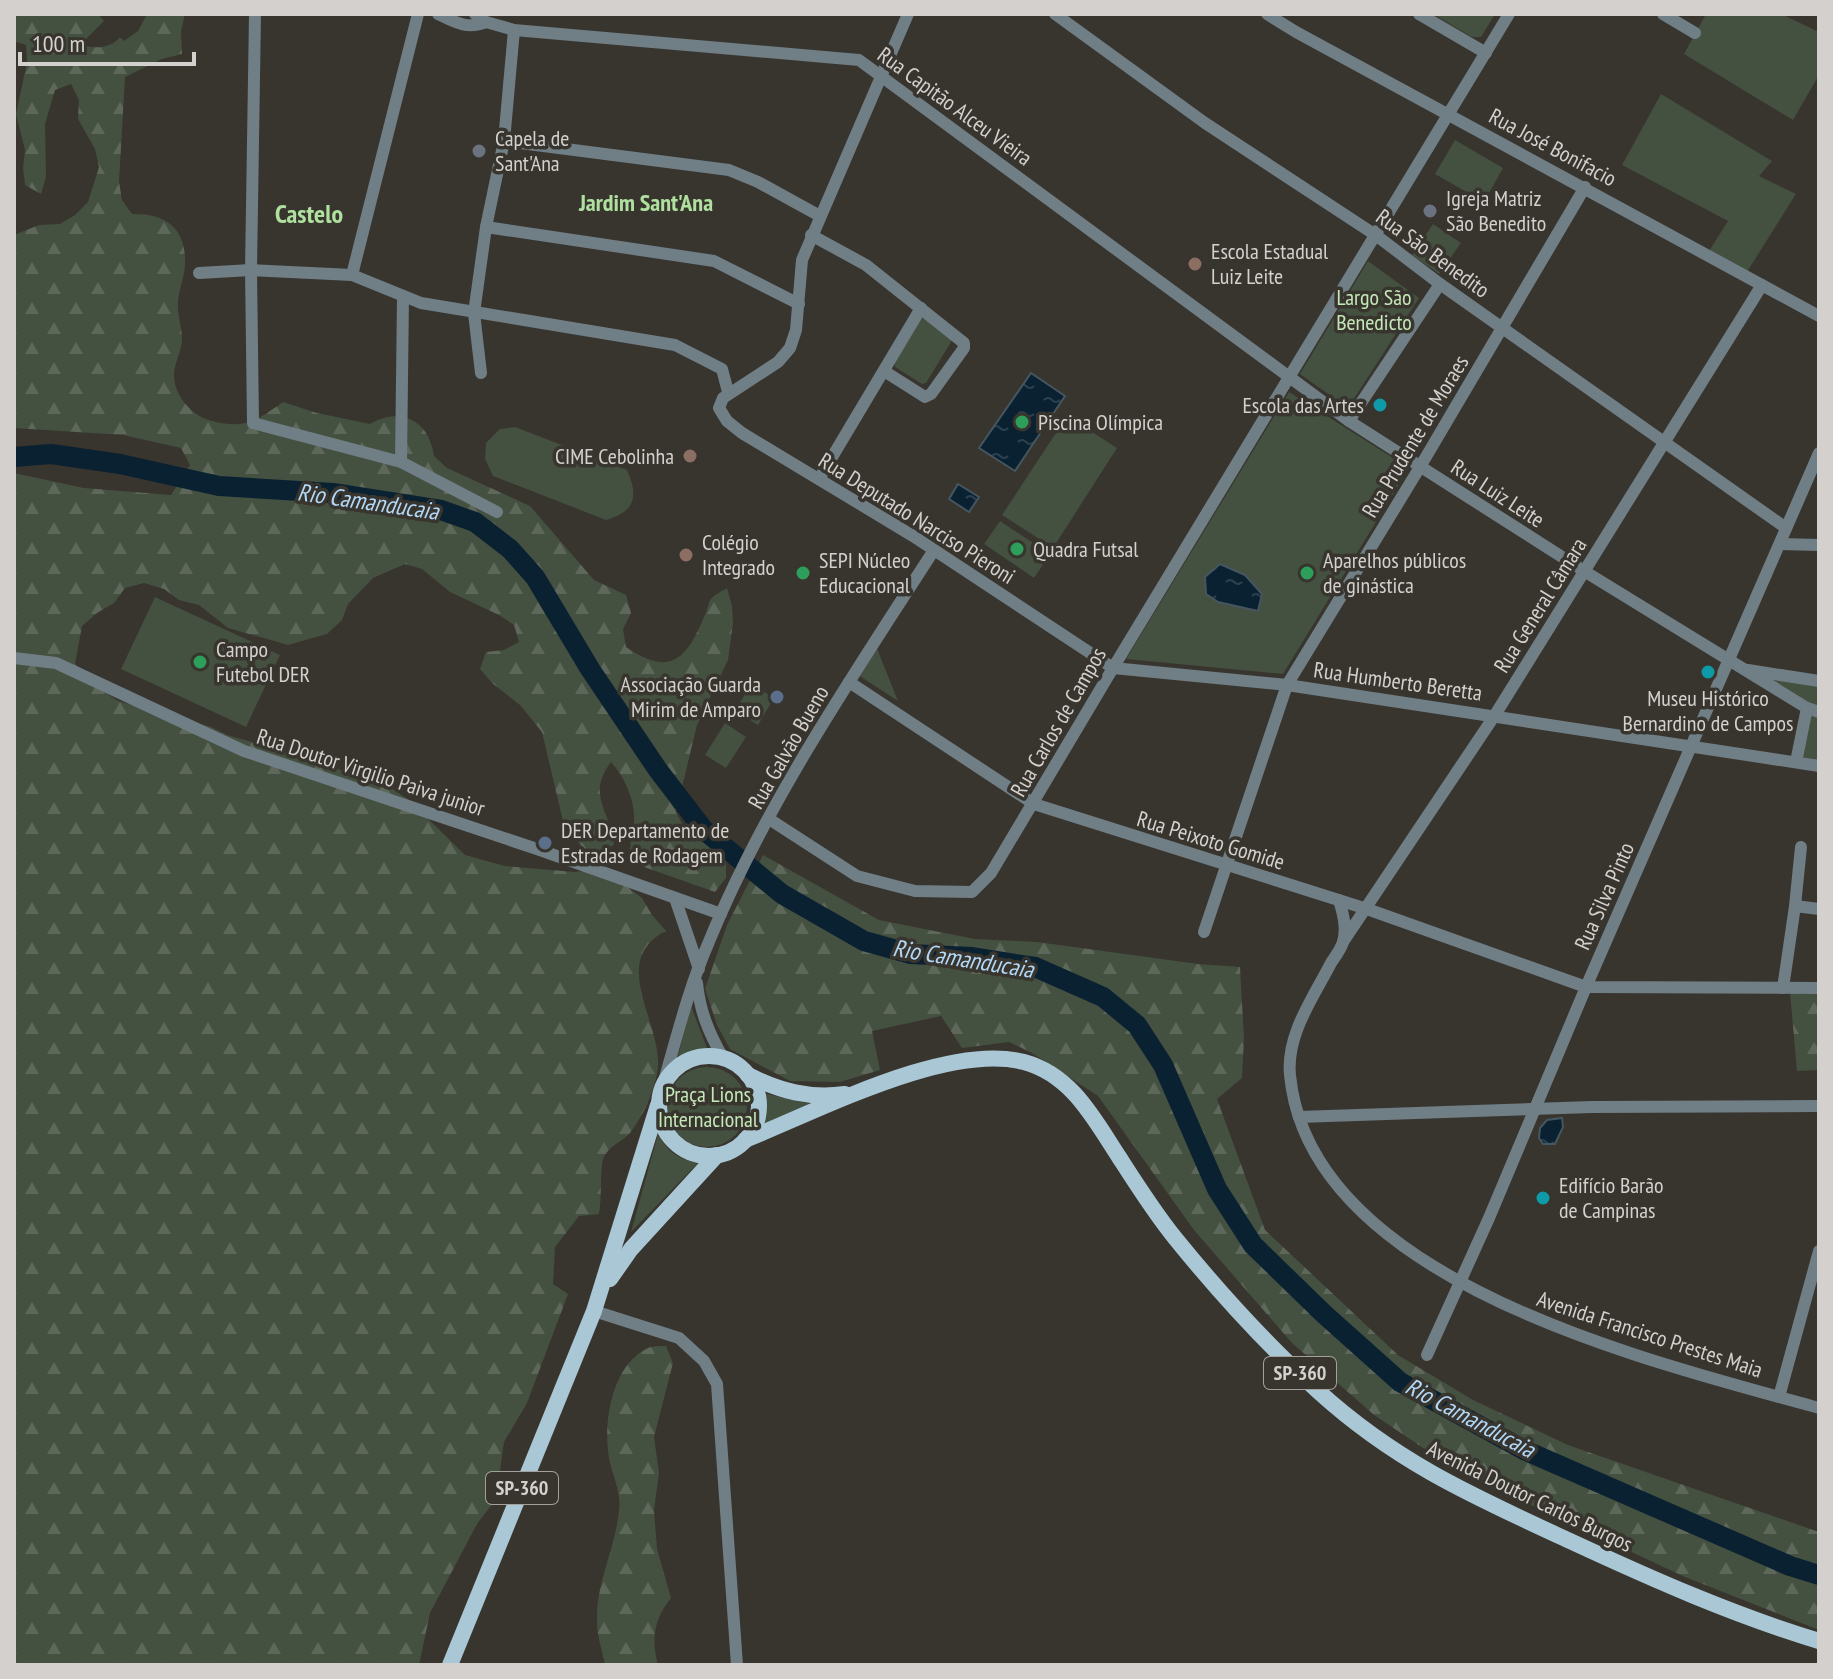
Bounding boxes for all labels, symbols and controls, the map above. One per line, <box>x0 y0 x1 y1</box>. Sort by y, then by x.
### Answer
scale bar <box>20 16 194 66</box>
text: 100 m <box>32 28 85 59</box>
street label: Rua Capitão Alceu Vieira <box>872 40 1038 172</box>
street label: Rua José Bonifacio <box>1484 102 1622 192</box>
place label: Capela de Sant'Ana <box>495 124 569 177</box>
marker: Capela de Sant'Ana <box>470 142 488 160</box>
place label: Igreja Matriz São Benedito <box>1446 184 1546 237</box>
district label: Jardim Sant'Ana <box>578 187 713 218</box>
district label: Castelo <box>275 197 343 230</box>
street label: Rua São Benedito <box>1371 202 1495 304</box>
marker: Igreja Matriz São Benedito <box>1421 202 1439 220</box>
place label: Escola Estadual Luiz Leite <box>1211 237 1329 290</box>
marker: Escola Estadual Luiz Leite <box>1186 255 1204 273</box>
park label: Largo São Benedicto <box>1336 283 1412 336</box>
street label: Rua Prudente de Moraes <box>1355 350 1475 522</box>
place label: Escola das Artes <box>1242 391 1364 419</box>
marker: Escola das Artes <box>1371 396 1389 414</box>
place label: Piscina Olímpica <box>1038 408 1163 436</box>
marker: Piscina Olímpica <box>1013 413 1031 431</box>
place label: CIME Cebolinha <box>555 442 674 470</box>
street label: Rua Deputado Narciso Pieroni <box>814 446 1020 590</box>
marker: CIME Cebolinha <box>681 447 699 465</box>
street label: Rua Luiz Leite <box>1446 452 1550 534</box>
water label: Rio Camanducaia <box>296 476 442 527</box>
place label: Colégio Integrado <box>702 528 775 581</box>
street label: Rua General Câmara <box>1487 532 1593 678</box>
place label: Quadra Futsal <box>1033 535 1139 563</box>
marker: Quadra Futsal <box>1008 540 1026 558</box>
marker: Colégio Integrado <box>677 546 695 564</box>
place label: SEPI Núcleo Educacional <box>819 546 911 599</box>
place label: Aparelhos públicos de ginástica <box>1323 546 1466 599</box>
marker: SEPI Núcleo Educacional <box>794 564 812 582</box>
marker: Aparelhos públicos de ginástica <box>1298 564 1316 582</box>
place label: Campo Futebol DER <box>216 635 310 688</box>
street label: Rua Carlos de Campos <box>1004 642 1112 802</box>
marker: Campo Futebol DER <box>191 653 209 671</box>
street label: Rua Humberto Beretta <box>1312 655 1484 707</box>
marker: Museu Histórico Bernardino de Campos <box>1699 663 1717 681</box>
place label: Associação Guarda Mirim de Amparo <box>620 670 761 723</box>
street label: Rua Galvão Bueno <box>741 680 835 814</box>
place label: Museu Histórico Bernardino de Campos <box>1623 684 1793 737</box>
marker: Associação Guarda Mirim de Amparo <box>768 688 786 706</box>
street label: Rua Doutor Virgilio Paiva junior <box>253 722 489 822</box>
street label: Rua Peixoto Gomide <box>1134 804 1288 876</box>
place label: DER Departamento de Estradas de Rodagem <box>561 816 729 869</box>
marker: DER Departamento de Estradas de Rodagem <box>536 834 554 852</box>
street label: Rua Silva Pinto <box>1568 838 1640 954</box>
water label: Rio Camanducaia <box>891 932 1037 985</box>
park label: Praça Lions Internacional <box>658 1080 759 1133</box>
place label: Edifício Barão de Campinas <box>1559 1171 1663 1224</box>
marker: Edifício Barão de Campinas <box>1534 1189 1552 1207</box>
street label: Avenida Francisco Prestes Maia <box>1534 1284 1766 1384</box>
road number: SP-360 <box>1264 1357 1336 1389</box>
water label: Rio Camanducaia <box>1400 1371 1541 1465</box>
street label: Avenida Doutor Carlos Burgos <box>1423 1434 1637 1558</box>
road number: SP-360 <box>486 1472 558 1504</box>

